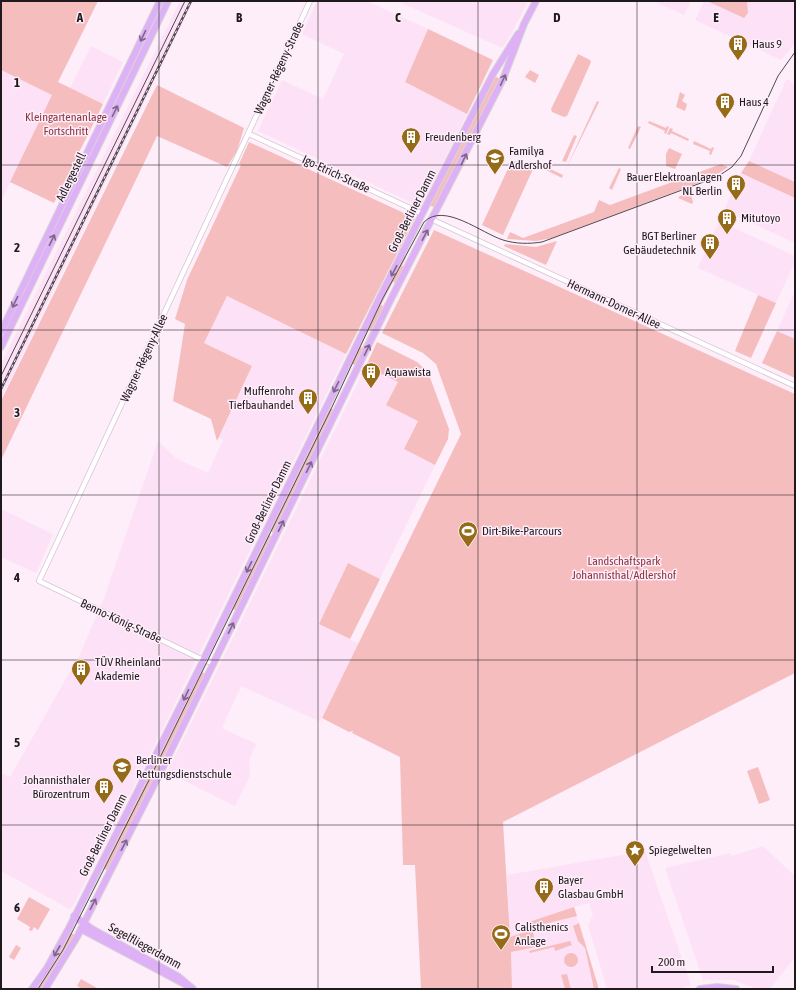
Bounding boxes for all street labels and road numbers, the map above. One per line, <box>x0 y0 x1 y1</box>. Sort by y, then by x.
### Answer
street label: Wagner-Régeny-Straße <box>251 19 307 117</box>
street label: Adlergestell <box>53 149 89 204</box>
street label: Igo-Etrich-Straße <box>300 152 372 196</box>
street label: Groß-Berliner Damm <box>385 167 439 255</box>
street label: Hermann-Dorner-Allee <box>565 276 663 332</box>
street label: Wagner-Régeny-Allee <box>117 312 171 404</box>
street label: Groß-Berliner Damm <box>242 458 294 546</box>
street label: Benno-König-Straße <box>78 596 164 646</box>
street label: Groß-Berliner Damm <box>76 791 130 879</box>
street label: Segelfliegerdamm <box>106 920 184 972</box>

